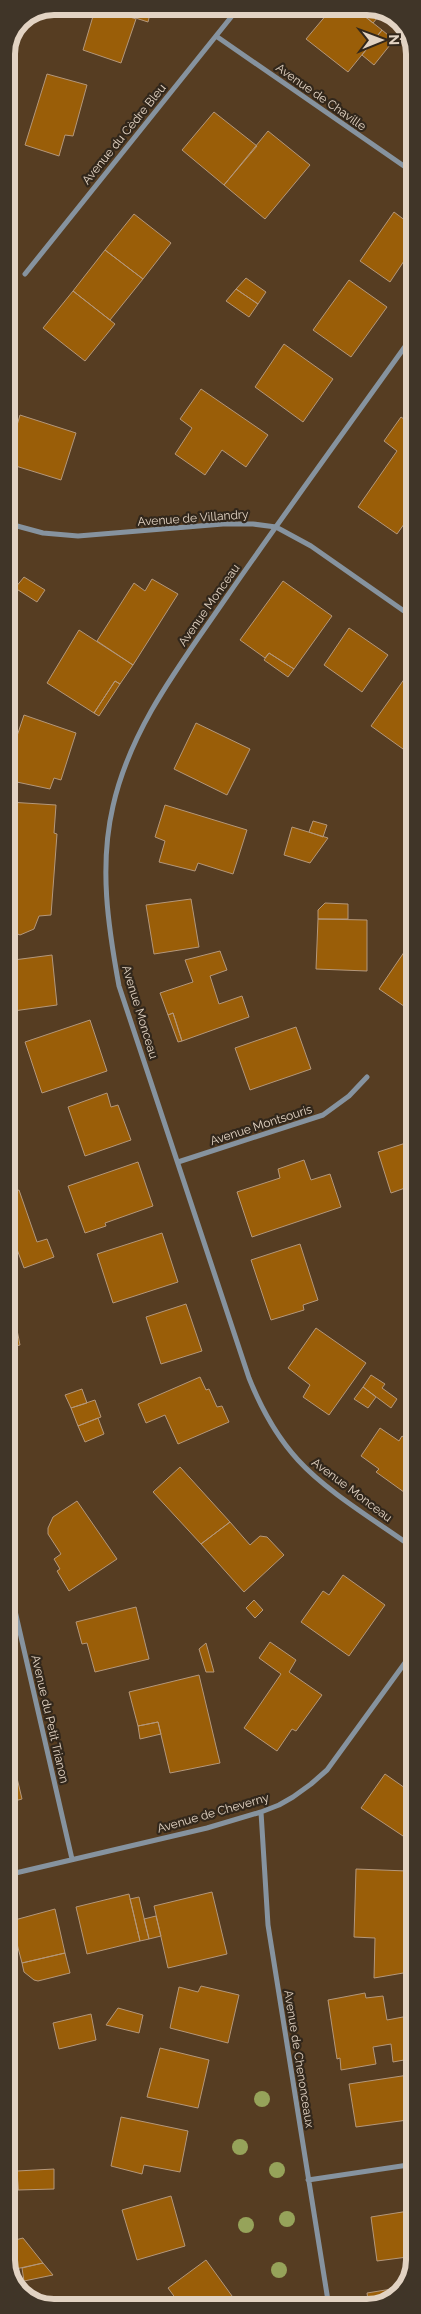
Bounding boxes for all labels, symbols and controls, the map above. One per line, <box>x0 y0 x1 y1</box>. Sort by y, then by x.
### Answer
north arrow <box>356 15 406 65</box>
text: N <box>386 34 402 45</box>
street label: Avenue de Chaville <box>273 61 369 133</box>
street label: Avenue du Cèdre Bleu <box>79 81 169 187</box>
street label: Avenue de Villandry <box>137 507 250 529</box>
street label: Avenue Monceau <box>175 561 243 649</box>
street label: Avenue Monceau <box>119 964 161 1060</box>
street label: Avenue Montsouris <box>208 1102 314 1148</box>
street label: Avenue Monceau <box>309 1455 395 1525</box>
street label: Avenue du Petit Trianon <box>28 1653 72 1785</box>
street label: Avenue de Cheverny <box>155 1790 271 1836</box>
street label: Avenue de Chenonceaux <box>281 1989 317 2129</box>

